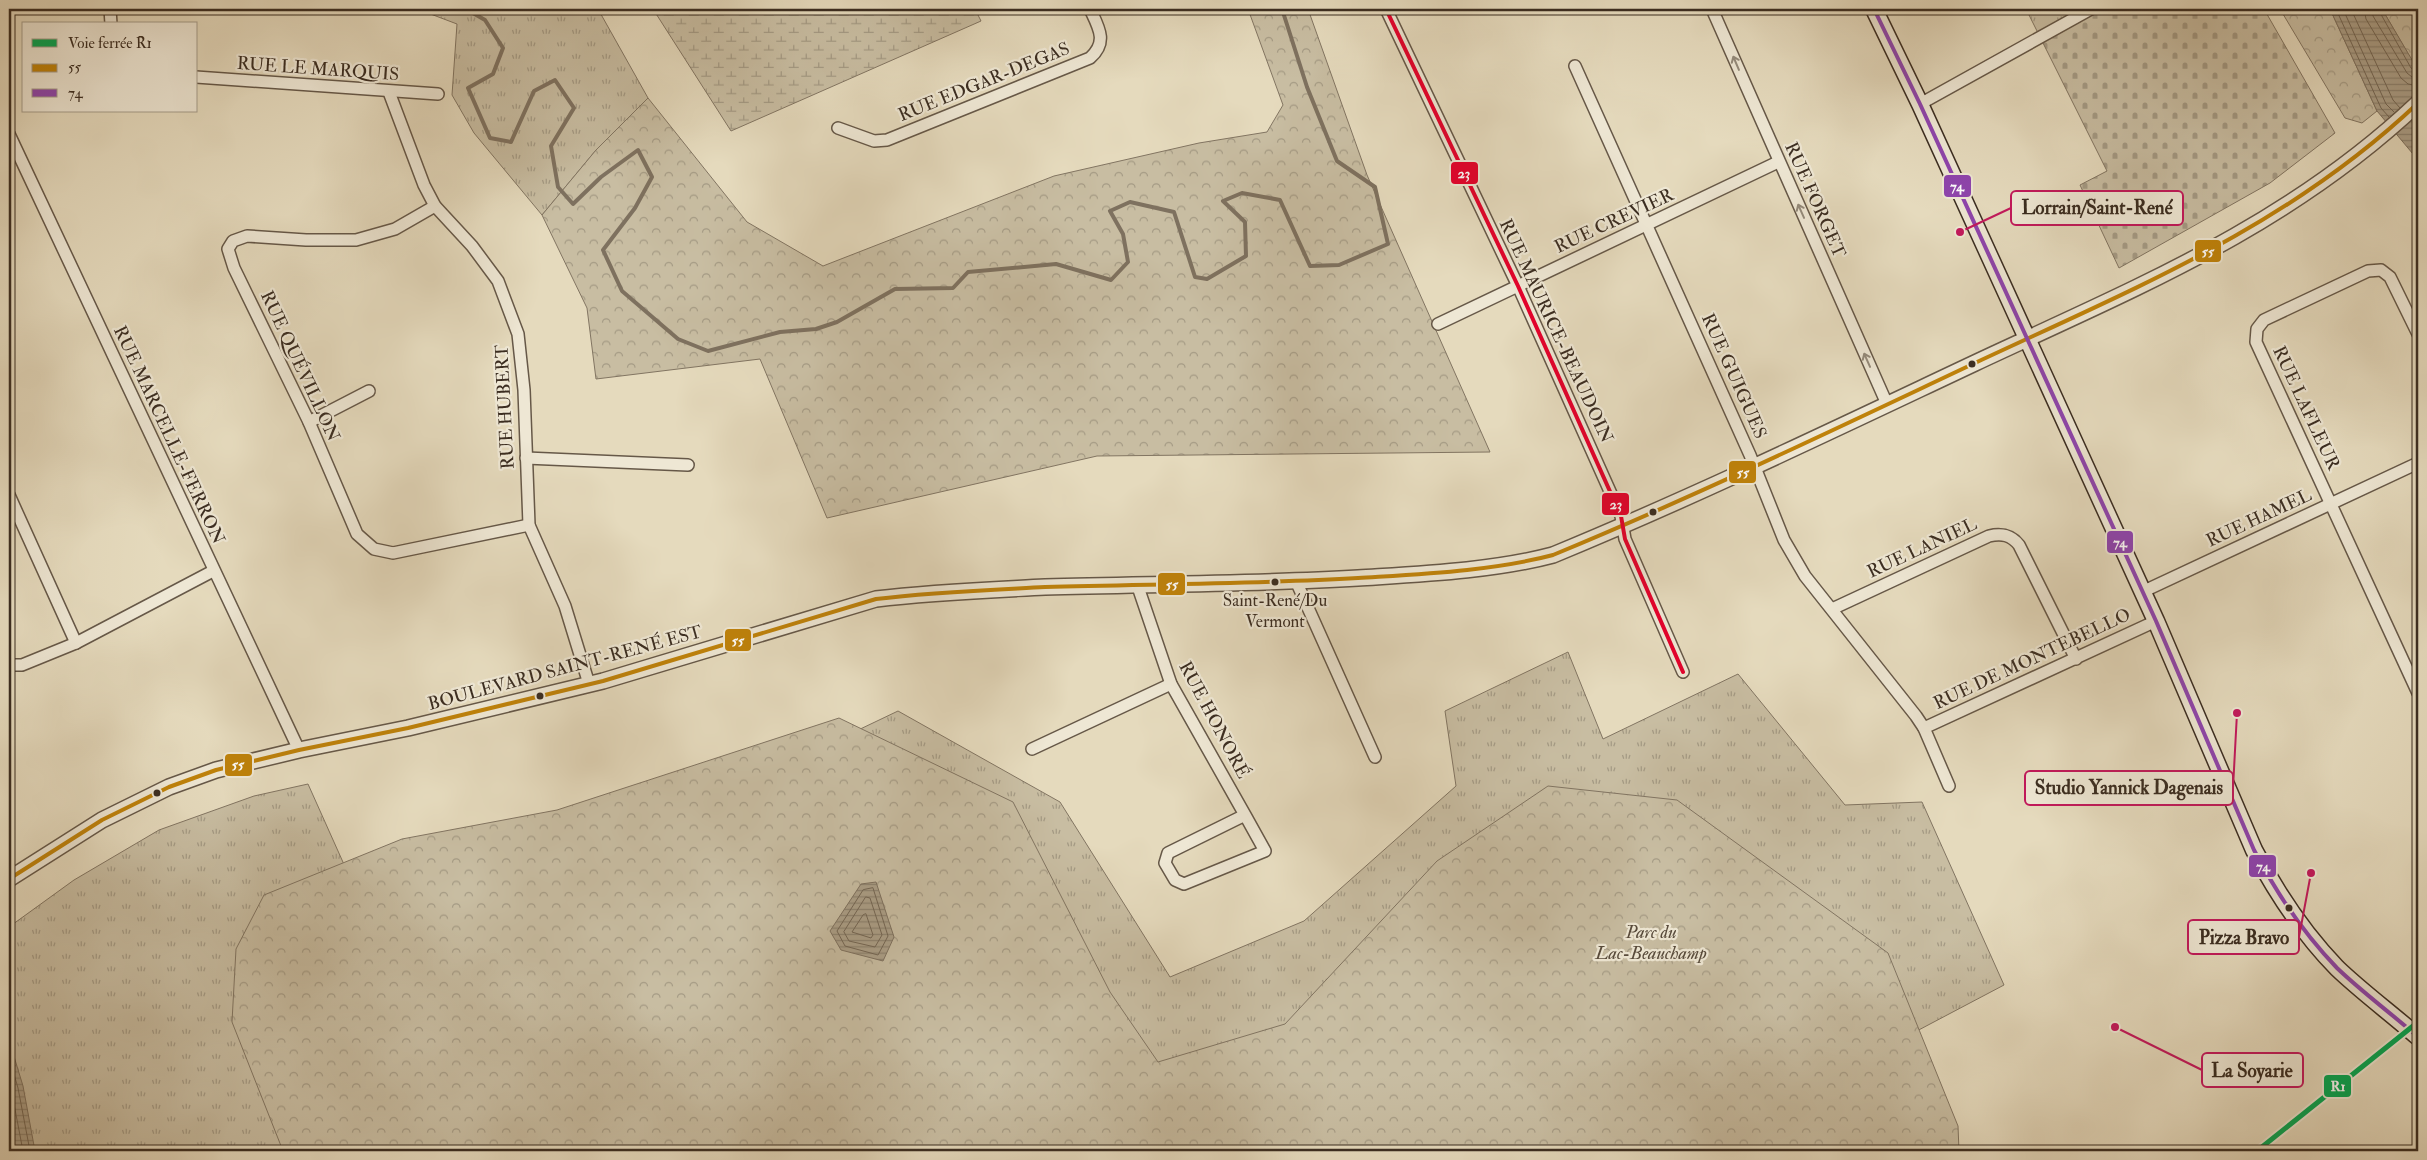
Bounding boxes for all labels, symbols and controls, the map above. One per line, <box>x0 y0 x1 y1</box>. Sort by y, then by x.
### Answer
legend <box>22 22 198 112</box>
text: Voie ferrée R1 <box>68 34 152 53</box>
street label: RUE EDGAR-DEGAS <box>895 37 1073 127</box>
street label: RUE LE MARQUIS <box>236 52 400 86</box>
one-way arrow <box>1730 55 1739 70</box>
text: 55 <box>68 58 82 77</box>
text: 74 <box>68 84 83 103</box>
street label: RUE FORGET <box>1779 139 1851 262</box>
line badge: 23 <box>1450 161 1479 185</box>
text: 23 <box>1458 165 1470 182</box>
line badge: 74 <box>1943 174 1972 198</box>
text: 74 <box>1950 178 1965 195</box>
street label: RUE CREVIER <box>1551 183 1678 259</box>
callout: Lorrain/Saint-René <box>2011 191 2183 225</box>
text: Lorrain/Saint-René <box>2021 196 2174 220</box>
one-way arrow <box>1795 204 1805 219</box>
street label: RUE MAURICE-BEAUDOIN <box>1494 215 1618 447</box>
line badge: 55 <box>2194 239 2222 263</box>
text: 55 <box>2202 243 2215 260</box>
street label: RUE QUÉVILLON <box>255 287 345 445</box>
street label: RUE GUIGUES <box>1696 310 1772 442</box>
street label: RUE MARCELLE-FERRON <box>108 322 230 548</box>
street label: RUE LAFLEUR <box>2267 342 2345 475</box>
street label: RUE HUBERT <box>490 344 520 470</box>
one-way arrow <box>1862 353 1872 368</box>
unlabelled marker <box>1967 359 1977 369</box>
line badge: 55 <box>1728 460 1757 484</box>
text: 55 <box>1737 464 1750 481</box>
street label: RUE HAMEL <box>2203 484 2315 552</box>
line badge: 23 <box>1601 492 1630 516</box>
text: 23 <box>1610 496 1622 513</box>
unlabelled marker <box>1648 507 1658 517</box>
street label: RUE LANIEL <box>1863 513 1981 583</box>
line badge: 74 <box>2106 530 2134 554</box>
text: 74 <box>2113 534 2128 551</box>
line badge: 55 <box>1157 572 1186 596</box>
text: 55 <box>1166 576 1179 593</box>
marker: Saint-René/Du Vermont <box>1270 577 1280 587</box>
place label: Saint-René/Du Vermont <box>1223 590 1327 632</box>
street label: RUE DE MONTEBELLO <box>1930 603 2134 715</box>
street label: BOULEVARD SAINT-RENÉ EST <box>425 620 705 716</box>
line badge: 55 <box>724 628 752 652</box>
text: 55 <box>732 632 745 649</box>
street label: RUE HONORÉ <box>1173 657 1255 783</box>
unlabelled marker <box>535 691 545 701</box>
line badge: 55 <box>224 753 253 777</box>
text: 55 <box>232 756 245 773</box>
callout: Studio Yannick Dagenais <box>2025 771 2233 805</box>
text: Studio Yannick Dagenais <box>2035 776 2224 801</box>
unlabelled marker <box>152 788 162 798</box>
line badge: 74 <box>2248 854 2277 878</box>
text: 74 <box>2256 858 2271 875</box>
unlabelled marker <box>2284 903 2294 913</box>
callout: Pizza Bravo <box>2188 920 2299 954</box>
park label: Parc du Lac-Beauchamp <box>1594 921 1707 965</box>
text: Pizza Bravo <box>2199 926 2289 950</box>
callout: La Soyarie <box>2202 1053 2303 1087</box>
text: La Soyarie <box>2211 1059 2293 1084</box>
line badge: R1 <box>2323 1074 2352 1098</box>
text: R1 <box>2330 1078 2346 1095</box>

